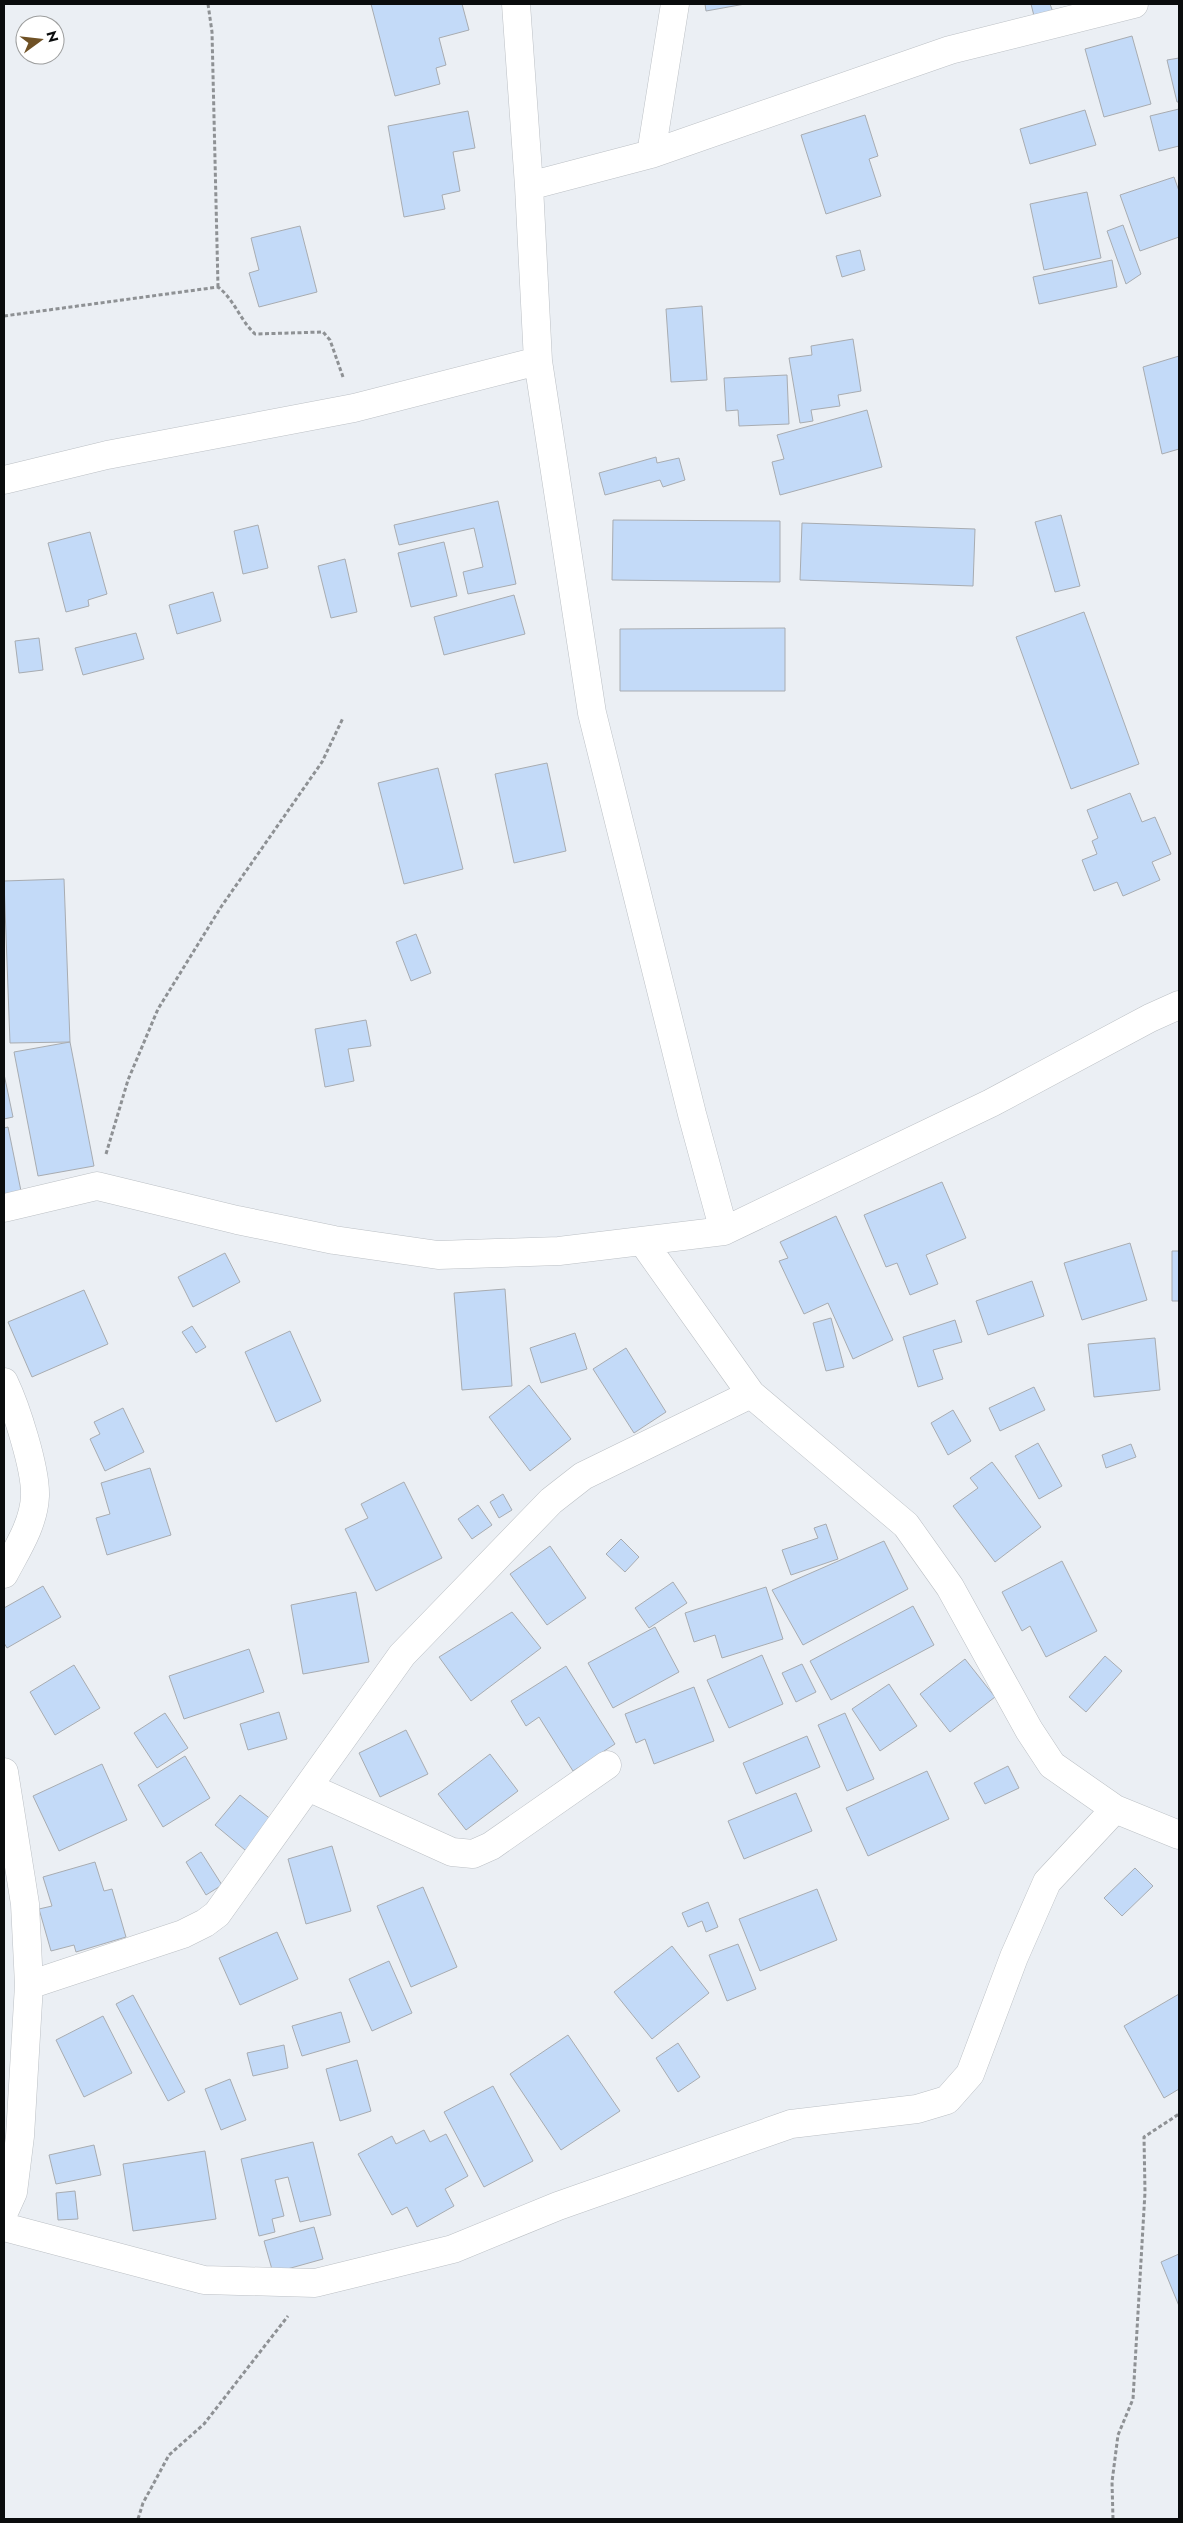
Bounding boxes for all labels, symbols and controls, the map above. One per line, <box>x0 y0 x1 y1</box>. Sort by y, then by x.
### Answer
north arrow <box>15 15 65 65</box>
text: N <box>41 29 64 45</box>

